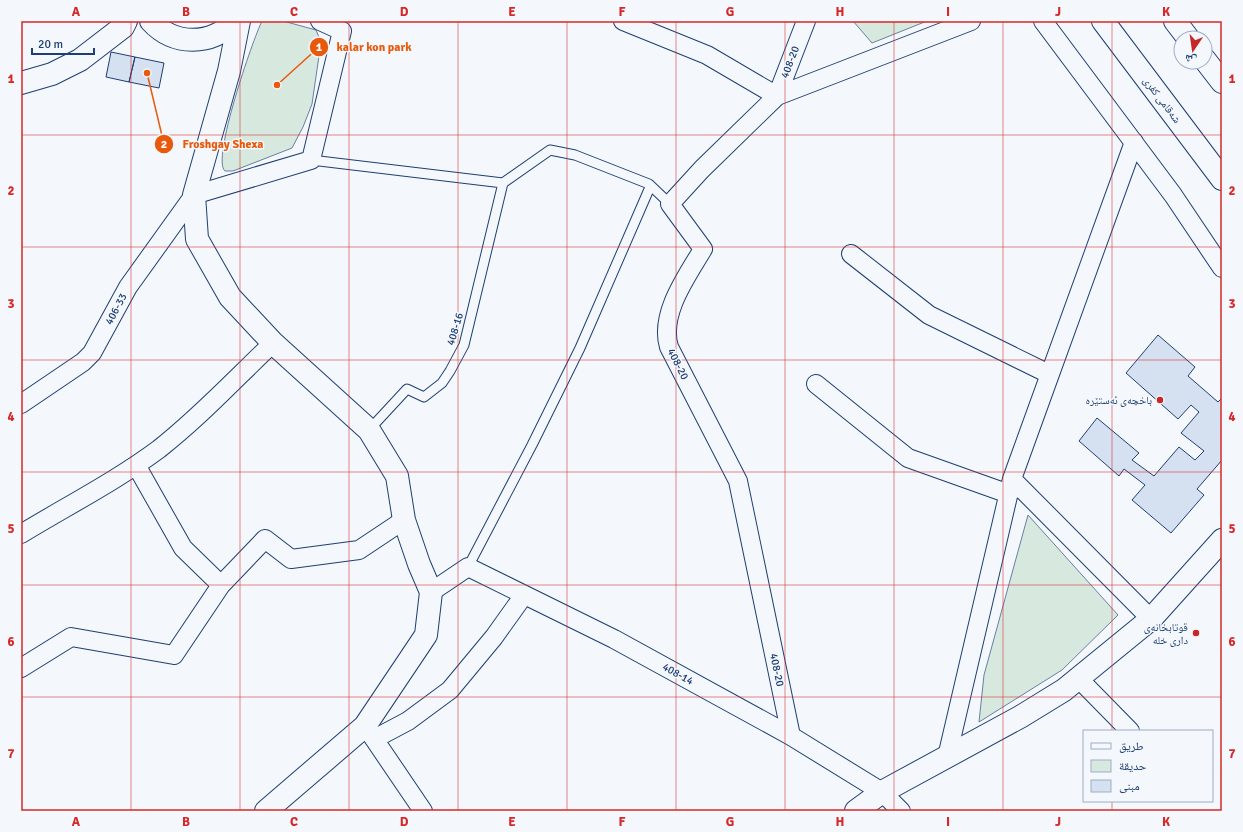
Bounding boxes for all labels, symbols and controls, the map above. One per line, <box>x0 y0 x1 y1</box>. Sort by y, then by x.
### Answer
text: A <box>72 4 81 20</box>
text: B <box>182 4 190 20</box>
text: C <box>290 4 298 20</box>
text: D <box>400 4 409 20</box>
text: E <box>508 4 516 20</box>
text: F <box>619 4 626 20</box>
text: G <box>726 4 734 20</box>
text: H <box>836 4 844 20</box>
text: I <box>946 4 950 20</box>
text: J <box>1055 4 1061 20</box>
text: K <box>1162 4 1170 20</box>
scale bar <box>32 30 94 56</box>
north arrow <box>1173 30 1213 70</box>
callout: kalar kon park <box>309 35 420 59</box>
text: 20 m <box>38 37 63 52</box>
text: 1 <box>316 40 323 55</box>
text: kalar kon park <box>337 40 412 55</box>
street label: 408-20 <box>778 44 802 80</box>
text: ش <box>1183 51 1198 67</box>
text: 1 <box>7 71 15 87</box>
text: 1 <box>1228 71 1236 87</box>
street label: شەقامی کفری <box>1140 74 1184 126</box>
callout: Froshgay Shexa <box>154 132 271 156</box>
text: 2 <box>161 137 167 152</box>
text: Froshgay Shexa <box>183 137 263 152</box>
text: 2 <box>7 183 15 199</box>
text: 2 <box>1228 183 1236 199</box>
street label: 406-33 <box>102 291 130 327</box>
text: 3 <box>7 296 15 312</box>
text: 3 <box>1228 296 1236 312</box>
street label: 408-16 <box>444 311 466 347</box>
street label: 408-20 <box>665 346 691 382</box>
place label: باخچەی ئەستێرە <box>1086 394 1152 407</box>
marker: باخچەی ئەستێرە <box>1155 395 1165 405</box>
text: 4 <box>7 409 15 425</box>
text: 4 <box>1228 409 1236 425</box>
text: 5 <box>7 521 15 537</box>
text: 5 <box>1228 521 1236 537</box>
place label: قوتابخانەی داری خلە <box>1144 621 1188 647</box>
marker: قوتابخانەی داری خلە <box>1191 628 1201 638</box>
text: 6 <box>7 634 15 650</box>
text: 6 <box>1228 634 1236 650</box>
street label: 408-20 <box>767 652 787 688</box>
street label: 408-14 <box>660 660 696 688</box>
legend <box>1083 730 1213 802</box>
text: طريق <box>1119 739 1144 754</box>
text: 7 <box>7 746 15 762</box>
text: 7 <box>1228 746 1236 762</box>
text: حديقة <box>1119 759 1147 774</box>
text: مبنى <box>1119 779 1140 794</box>
text: A <box>72 814 81 830</box>
text: B <box>182 814 190 830</box>
text: C <box>290 814 298 830</box>
text: D <box>400 814 409 830</box>
text: E <box>508 814 516 830</box>
text: F <box>619 814 626 830</box>
text: G <box>726 814 734 830</box>
text: H <box>836 814 844 830</box>
text: I <box>946 814 950 830</box>
text: J <box>1055 814 1061 830</box>
text: K <box>1162 814 1170 830</box>

